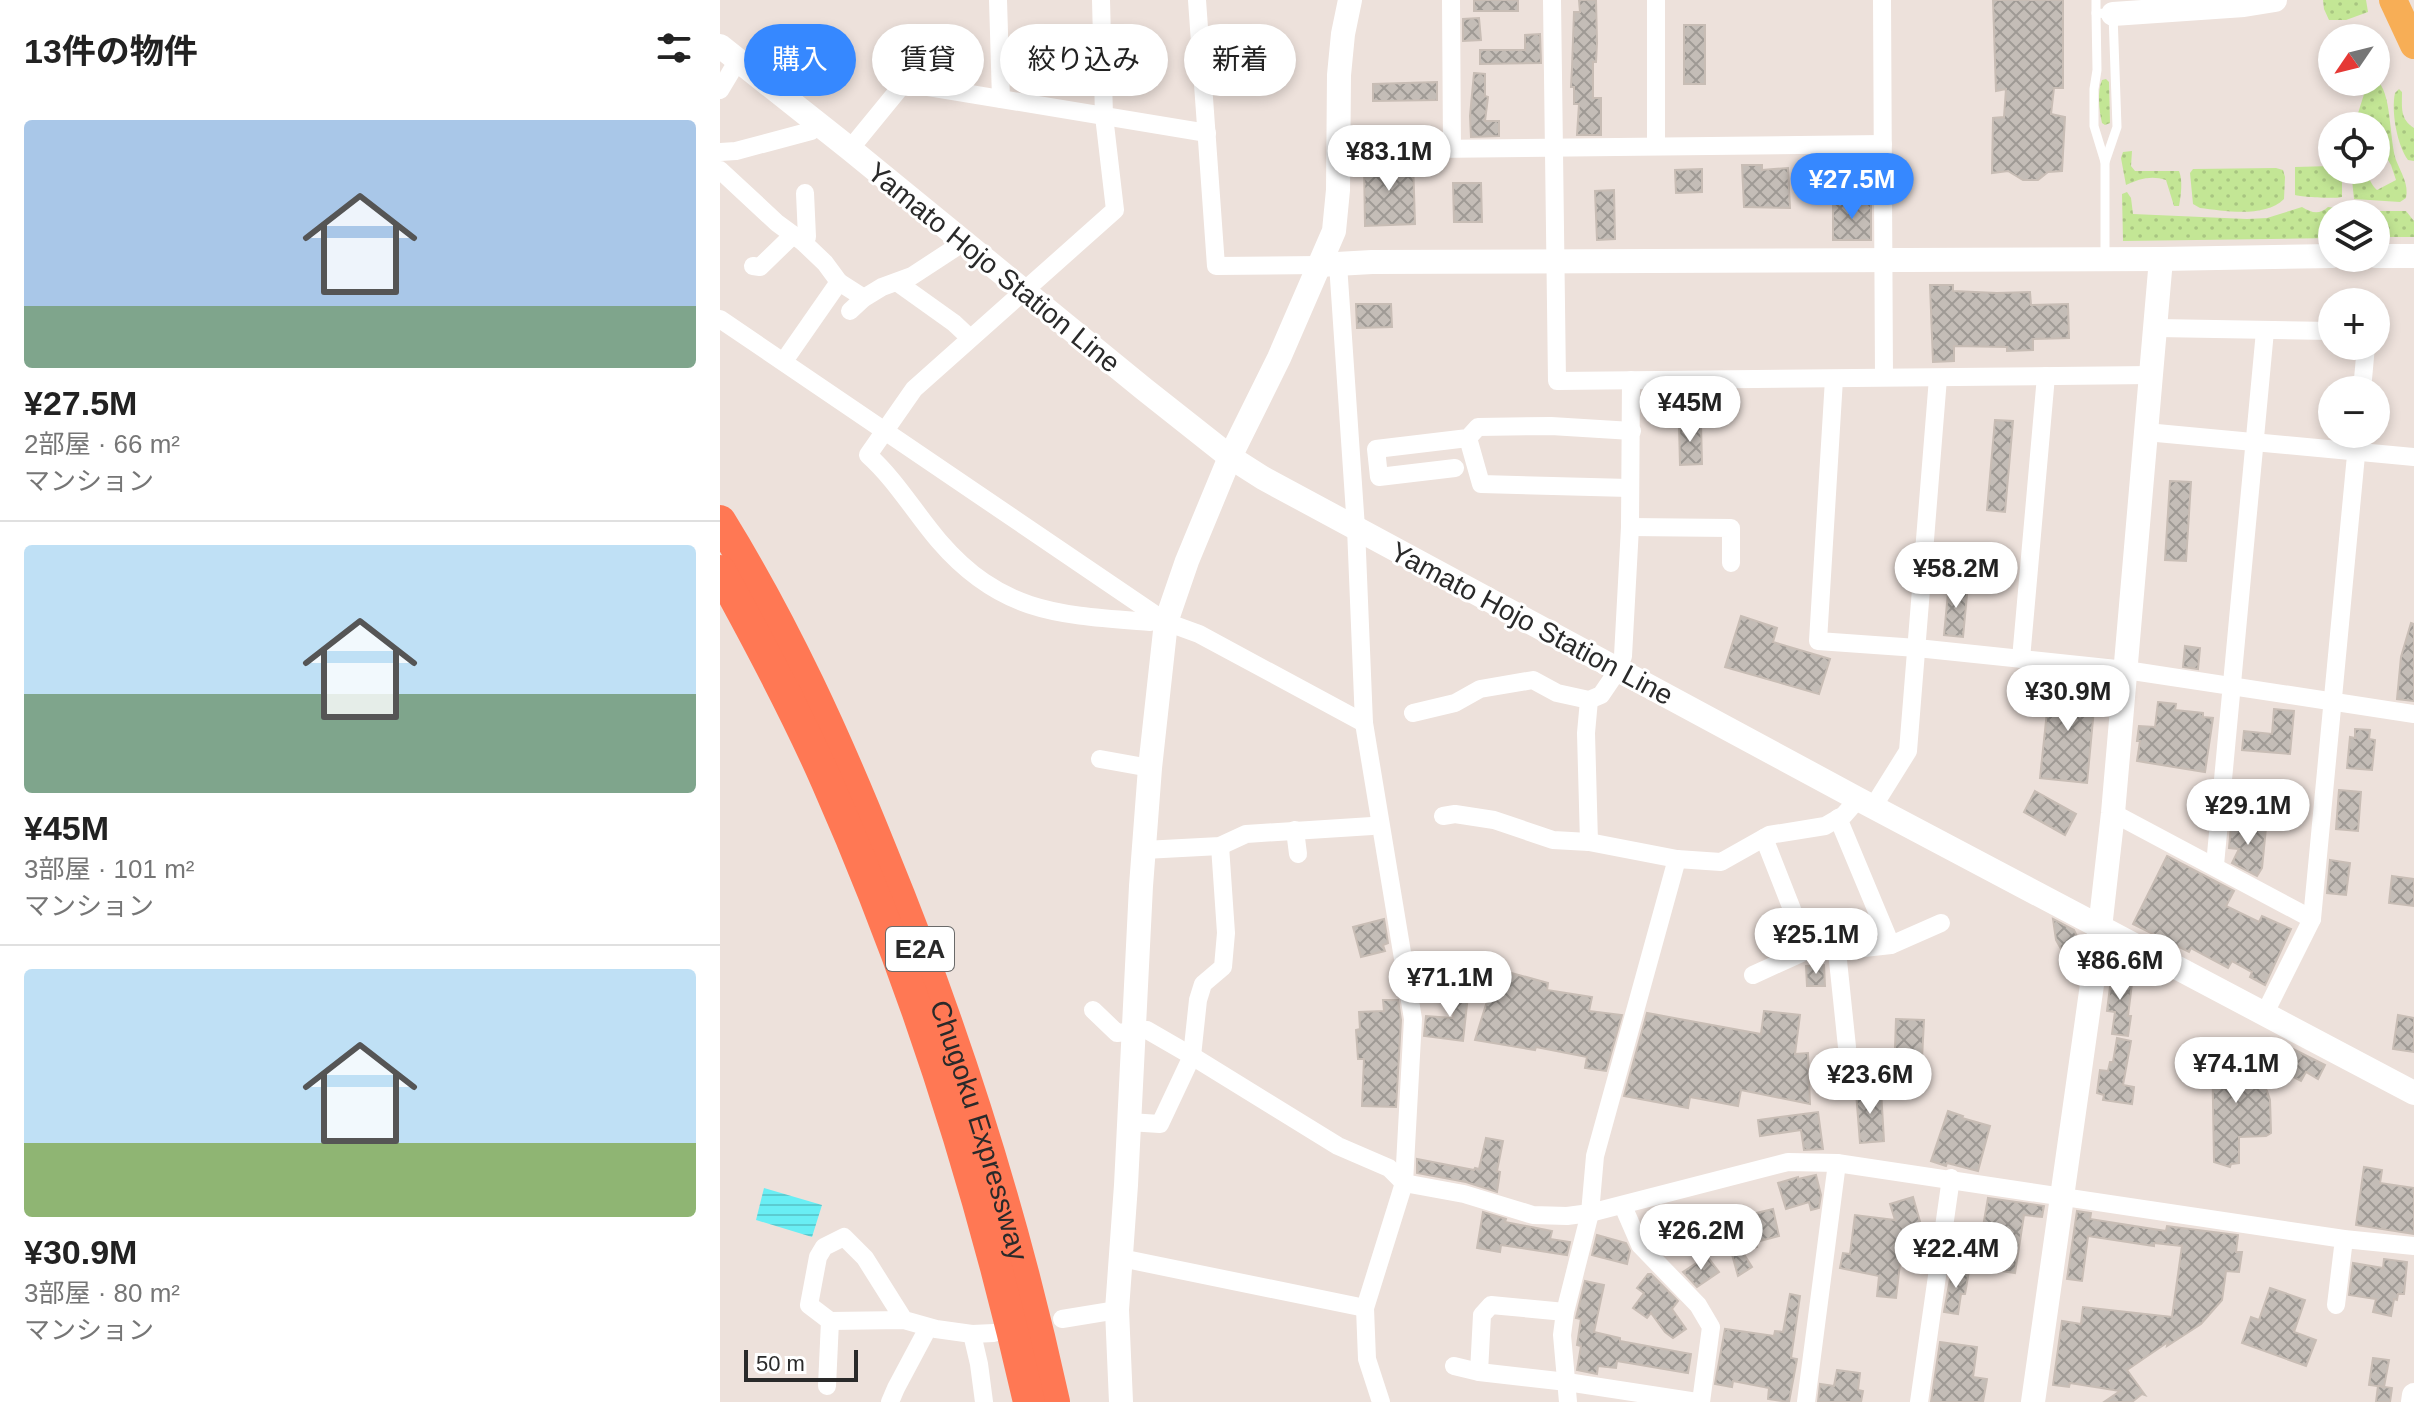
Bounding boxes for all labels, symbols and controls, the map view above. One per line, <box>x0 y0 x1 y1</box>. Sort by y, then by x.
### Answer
chip: 購入 <box>744 24 856 96</box>
chip: 賃貸 <box>872 24 984 96</box>
chip: 絞り込み <box>1000 24 1168 96</box>
chip: 新着 <box>1184 24 1296 96</box>
north arrow <box>2318 24 2390 96</box>
map controls <box>2318 24 2390 448</box>
icon: filters <box>652 26 696 70</box>
text: 13件の物件 <box>24 32 198 70</box>
button: locate <box>2318 112 2390 184</box>
pin: ¥83.1M <box>1324 125 1454 193</box>
text: ¥83.1M <box>1346 136 1432 166</box>
pin: ¥27.5M <box>1787 153 1917 221</box>
street label: Yamato Hojo Station Line <box>861 156 1126 379</box>
text: ¥27.5M <box>1809 164 1895 194</box>
icon: home <box>288 172 432 316</box>
button: layers <box>2318 200 2390 272</box>
button: + <box>2318 288 2390 360</box>
pin: ¥45M <box>1643 376 1737 444</box>
button: − <box>2318 376 2390 448</box>
text: ¥27.5M <box>24 384 137 422</box>
text: ¥45M <box>1657 387 1723 417</box>
text: 2部屋 · 66 m² <box>24 429 180 459</box>
text: マンション <box>24 466 154 496</box>
street label: Yamato Hojo Station Line <box>1385 536 1678 711</box>
pin: ¥58.2M <box>1891 542 2021 610</box>
text: ¥58.2M <box>1913 553 1999 583</box>
icon: home <box>288 597 432 741</box>
pin: ¥30.9M <box>2003 665 2133 733</box>
text: ¥30.9M <box>2025 676 2111 706</box>
pin: ¥29.1M <box>2183 779 2313 847</box>
text: ¥29.1M <box>2205 790 2291 820</box>
text: ¥45M <box>24 809 109 847</box>
text: 3部屋 · 101 m² <box>24 854 195 884</box>
text: マンション <box>24 891 154 921</box>
pin: ¥25.1M <box>1751 908 1881 976</box>
text: ¥25.1M <box>1773 919 1859 949</box>
road number: E2A <box>886 927 954 971</box>
pin: ¥86.6M <box>2055 934 2185 1002</box>
text: ¥86.6M <box>2077 945 2163 975</box>
pin: ¥71.1M <box>1385 951 1515 1019</box>
text: ¥71.1M <box>1407 962 1493 992</box>
street label: Chugoku Expressway <box>924 996 1034 1264</box>
icon: home <box>288 1021 432 1165</box>
pin: ¥74.1M <box>2171 1037 2301 1105</box>
pin: ¥23.6M <box>1805 1048 1935 1116</box>
text: ¥74.1M <box>2193 1048 2279 1078</box>
text: ¥23.6M <box>1827 1059 1913 1089</box>
pin: ¥26.2M <box>1636 1204 1766 1272</box>
text: ¥26.2M <box>1658 1215 1744 1245</box>
pin: ¥22.4M <box>1891 1222 2021 1290</box>
text: ¥30.9M <box>24 1233 137 1271</box>
text: ¥22.4M <box>1913 1233 1999 1263</box>
text: 3部屋 · 80 m² <box>24 1278 180 1308</box>
text: マンション <box>24 1315 154 1345</box>
scale bar <box>744 1346 858 1382</box>
text: 50 m <box>756 1351 805 1376</box>

